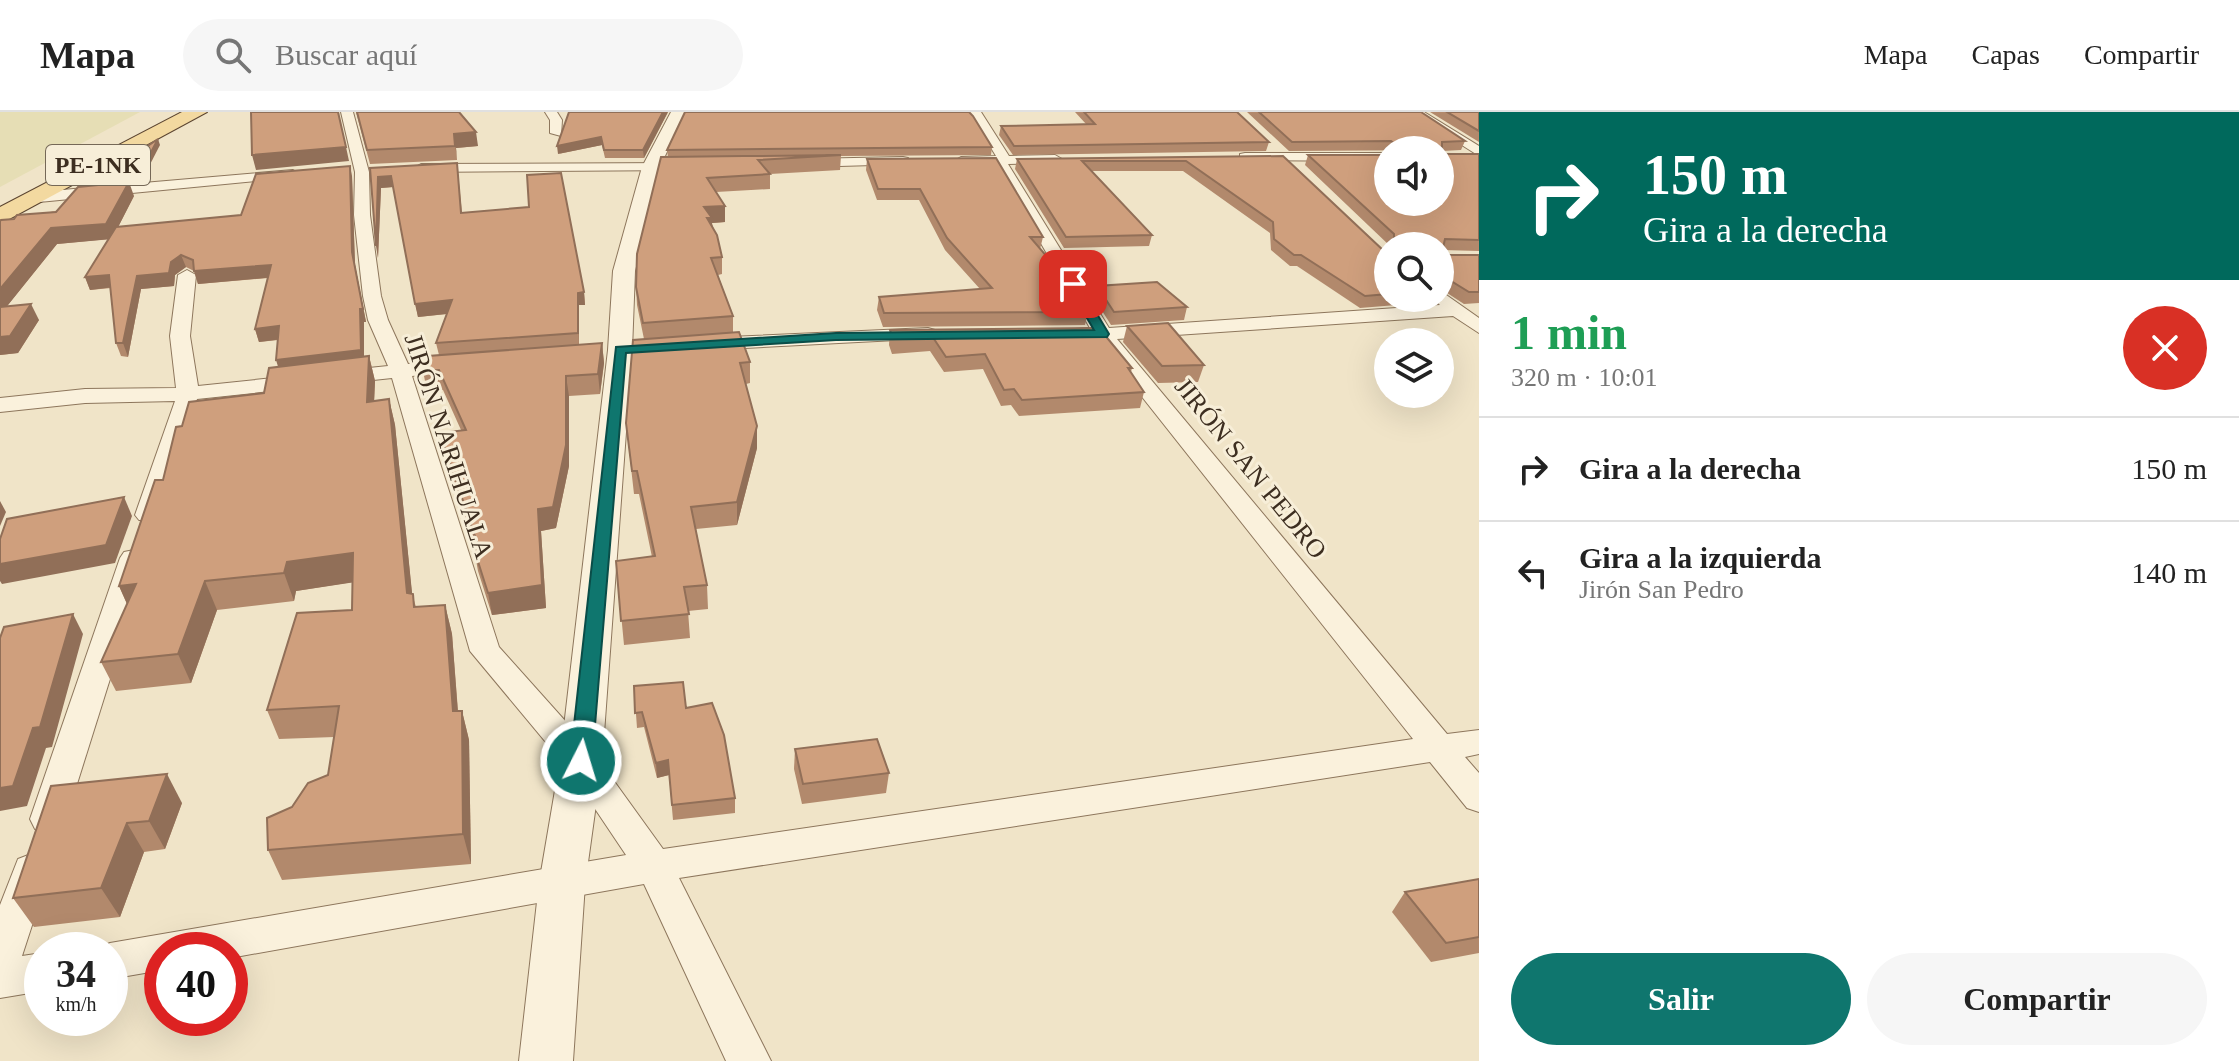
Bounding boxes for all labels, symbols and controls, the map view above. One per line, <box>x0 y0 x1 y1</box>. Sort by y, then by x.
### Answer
search box <box>183 19 743 91</box>
icon: search <box>211 33 255 77</box>
text: Mapa <box>40 34 135 76</box>
text: Buscar aquí <box>275 38 417 71</box>
text: Mapa <box>1864 39 1927 70</box>
text: Capas <box>1971 39 2040 70</box>
text: Compartir <box>2084 39 2199 70</box>
map controls <box>1374 136 1454 408</box>
button: sound <box>1374 136 1454 216</box>
icon: right <box>1511 144 1615 248</box>
text: 150 m <box>1643 144 1788 206</box>
road number: PE-1NK <box>46 145 150 185</box>
text: Gira a la derecha <box>1643 210 1888 250</box>
button: search <box>1374 232 1454 312</box>
pin <box>1039 250 1107 318</box>
icon: arrive <box>1051 262 1095 306</box>
text: 1 min <box>1511 306 1627 359</box>
button: close <box>2123 306 2207 390</box>
button: layers <box>1374 328 1454 408</box>
street label: JIRÓN NARIHUALA <box>398 330 499 562</box>
text: 320 m · 10:01 <box>1511 363 1658 392</box>
street label: JIRÓN SAN PEDRO <box>1169 372 1332 564</box>
icon: right <box>1511 447 1555 491</box>
text: Gira a la derecha <box>1579 452 1801 485</box>
text: 150 m <box>2131 452 2207 485</box>
text: Gira a la izquierda <box>1579 541 1822 574</box>
icon: left <box>1511 551 1555 595</box>
text: 140 m <box>2131 556 2207 589</box>
text: Jirón San Pedro <box>1579 575 1744 604</box>
position arrow <box>539 719 623 803</box>
speed limit sign: 40 <box>144 932 248 1036</box>
text: 34 <box>56 951 96 996</box>
button: Salir <box>1511 953 1851 1045</box>
button: Compartir <box>1867 953 2207 1045</box>
text: km/h <box>55 993 97 1015</box>

